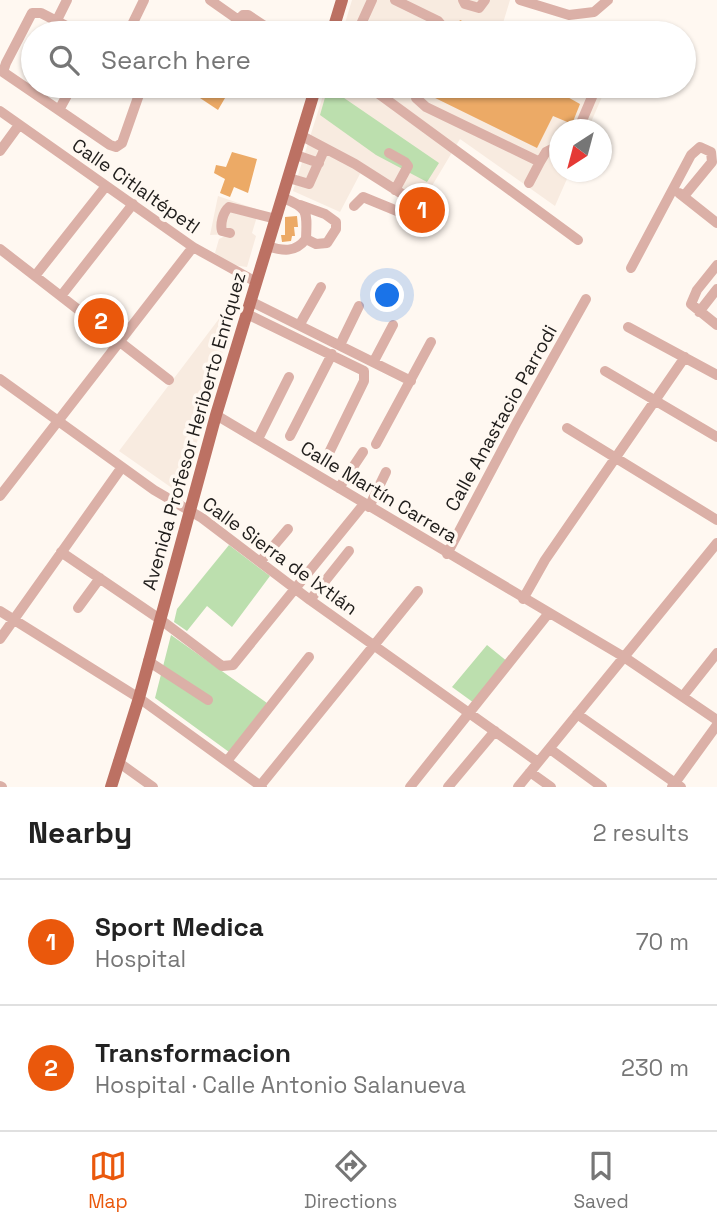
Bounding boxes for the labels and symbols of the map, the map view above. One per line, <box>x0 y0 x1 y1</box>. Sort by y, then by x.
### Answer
north arrow <box>549 119 612 182</box>
street label: Calle Citlaltépetl <box>67 133 205 239</box>
pin: 1 <box>399 184 445 236</box>
street label: Avenida Profesor Heriberto Enríquez <box>137 269 251 593</box>
your location <box>370 278 404 312</box>
pin: 2 <box>78 295 124 347</box>
street label: Calle Anastacio Parrodi <box>439 320 563 516</box>
street label: Calle Martín Carrera <box>296 435 462 549</box>
street label: Calle Sierra de Ixtlán <box>197 491 363 621</box>

